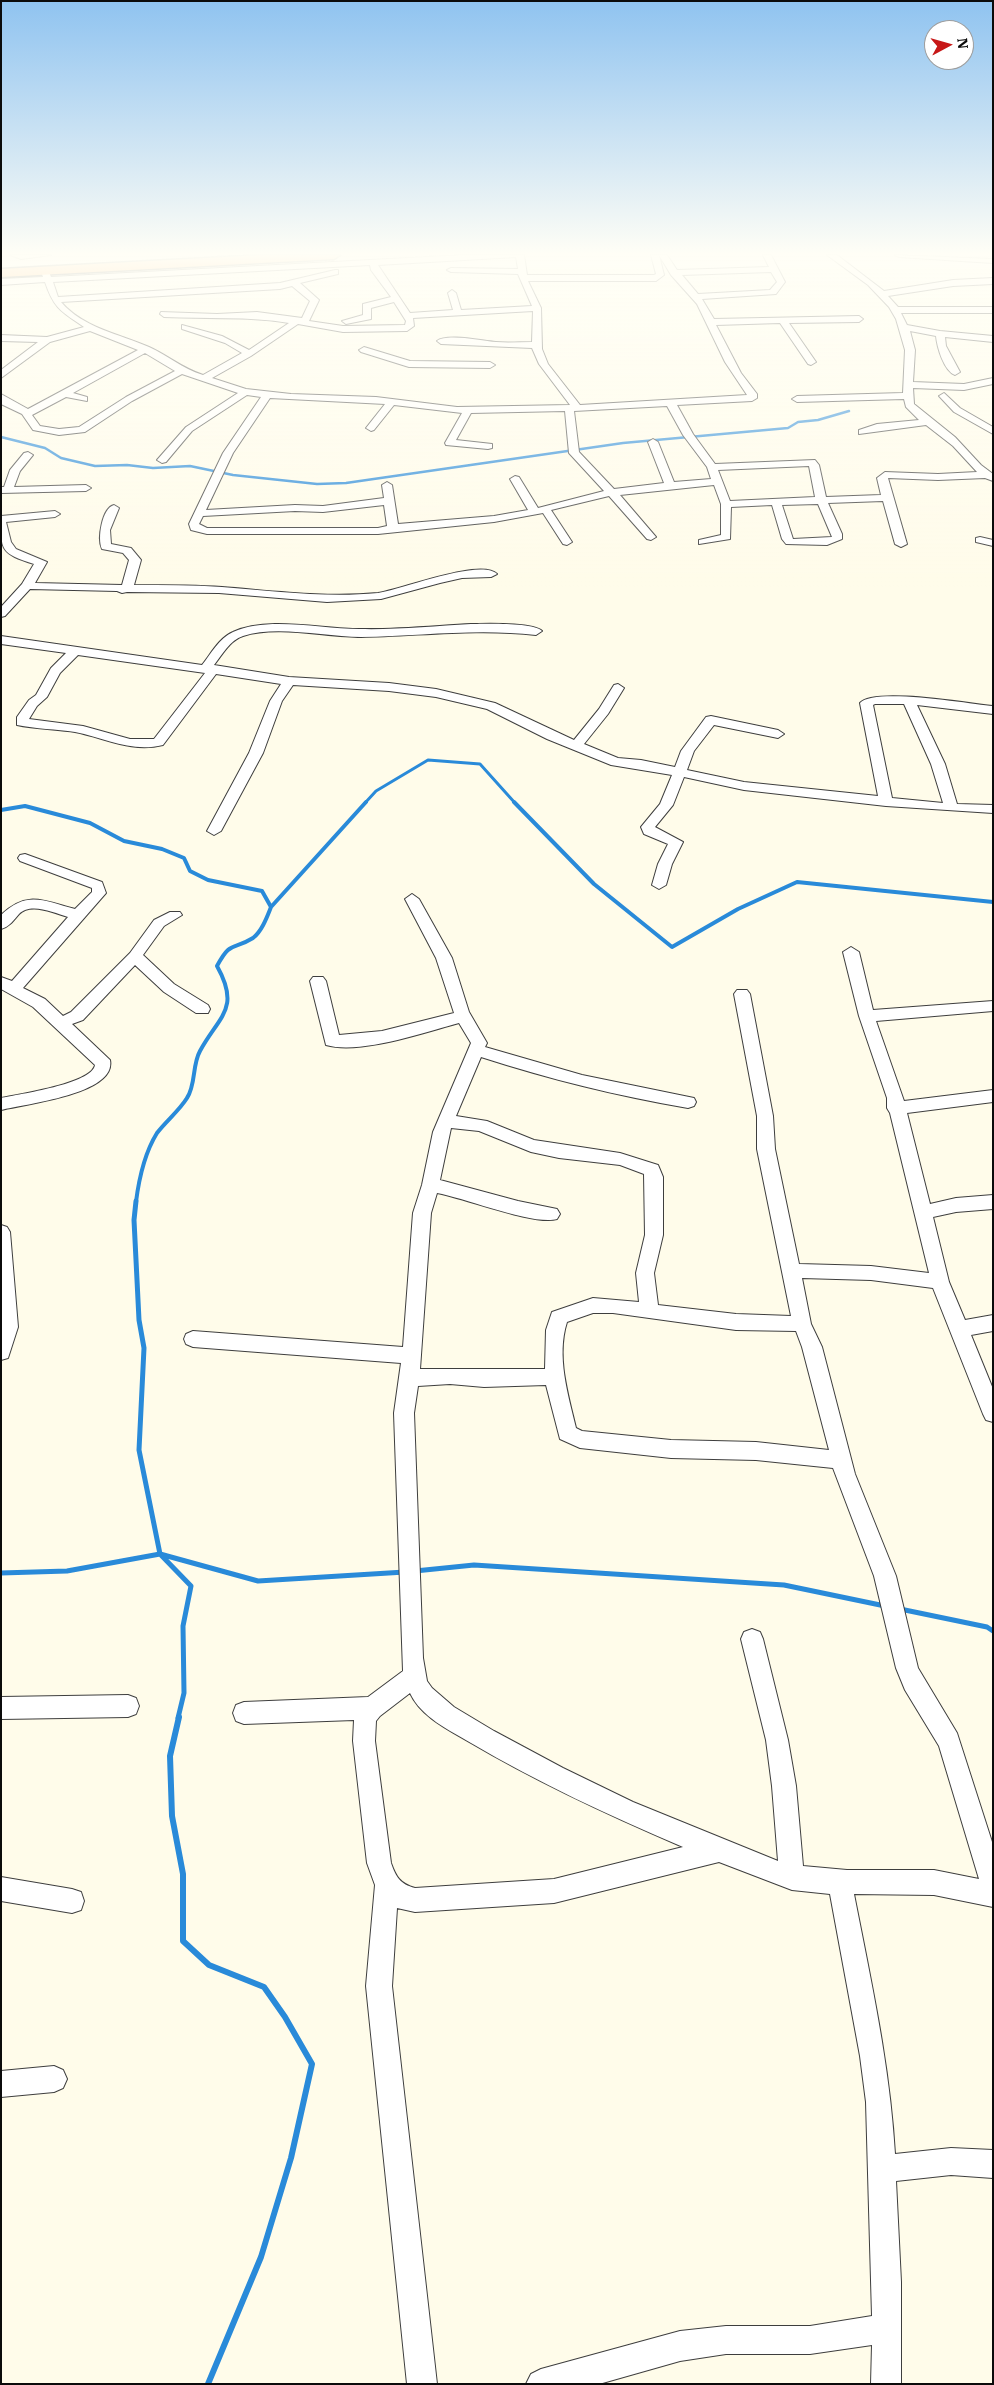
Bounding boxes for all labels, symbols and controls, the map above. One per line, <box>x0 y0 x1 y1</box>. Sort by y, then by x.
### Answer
north arrow <box>924 20 974 70</box>
text: N <box>953 37 972 50</box>

